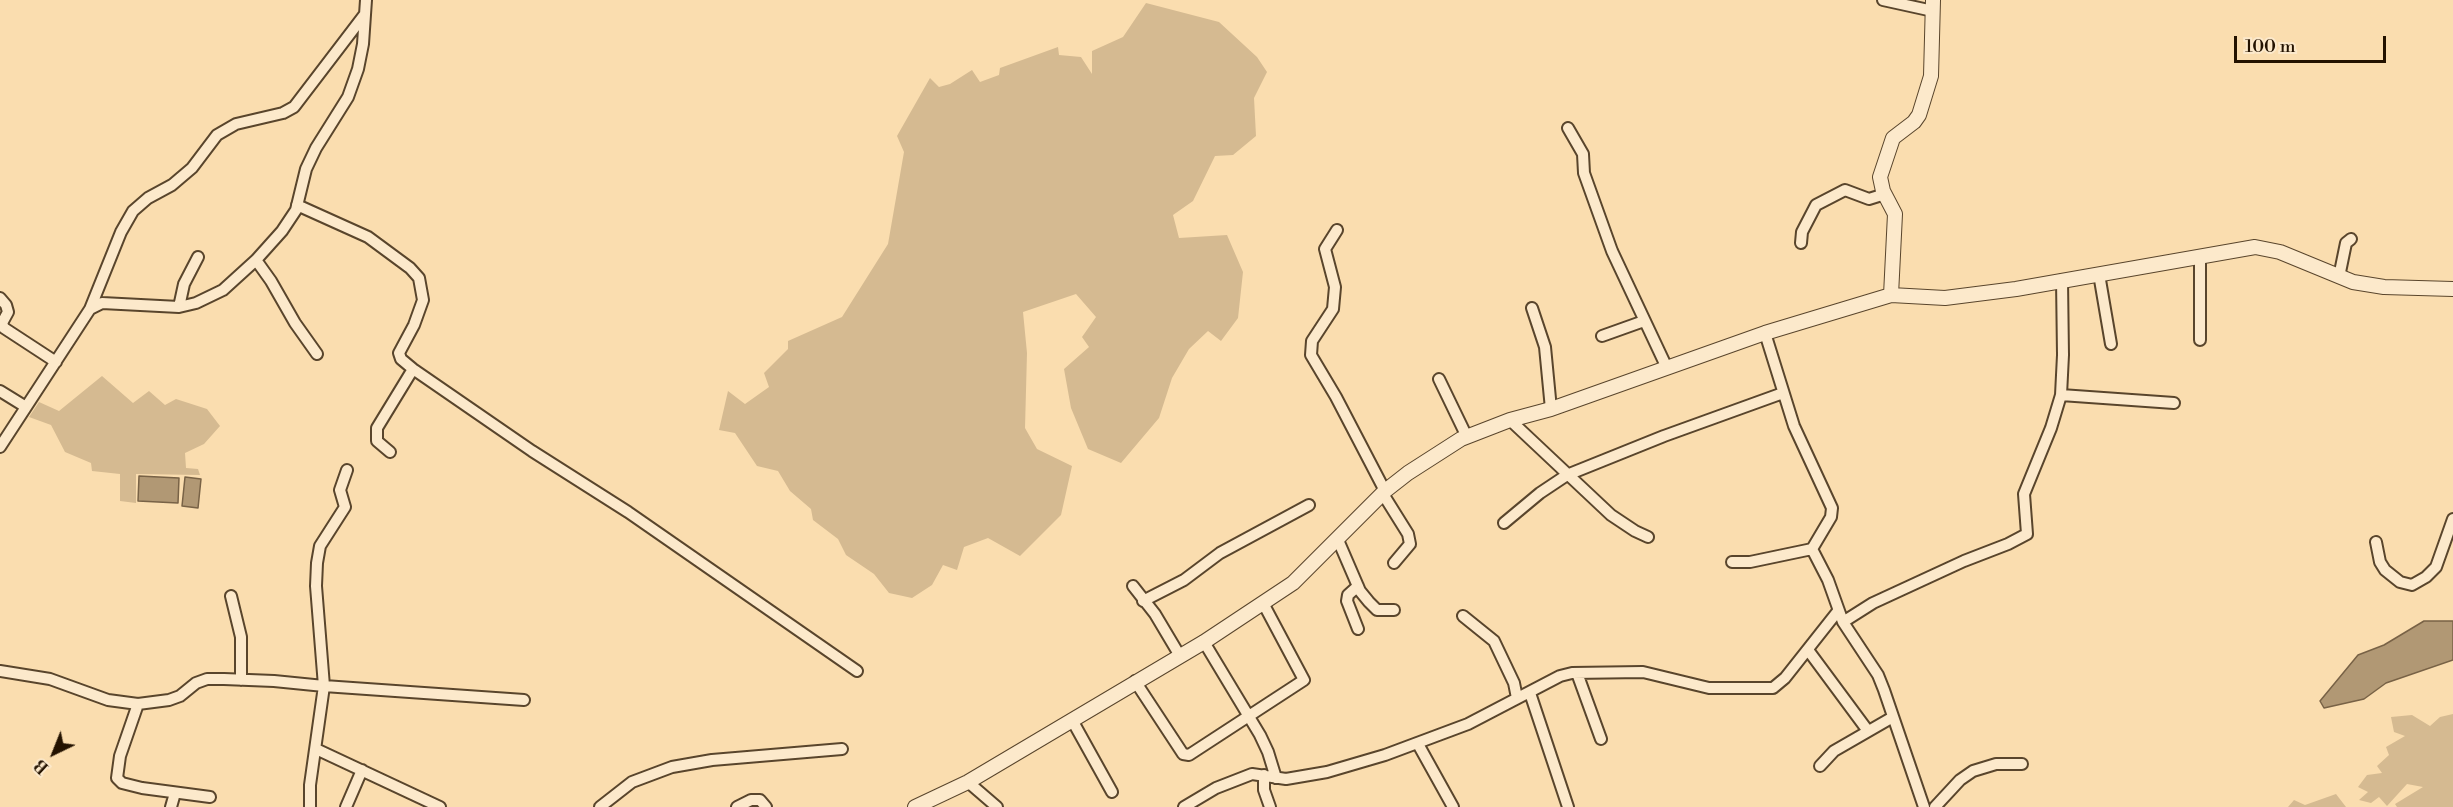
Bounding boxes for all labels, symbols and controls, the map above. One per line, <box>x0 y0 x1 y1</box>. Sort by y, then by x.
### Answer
scale bar <box>2237 24 2388 62</box>
text: 100 m <box>2245 35 2296 58</box>
north arrow <box>24 723 84 783</box>
text: B <box>31 755 53 778</box>

